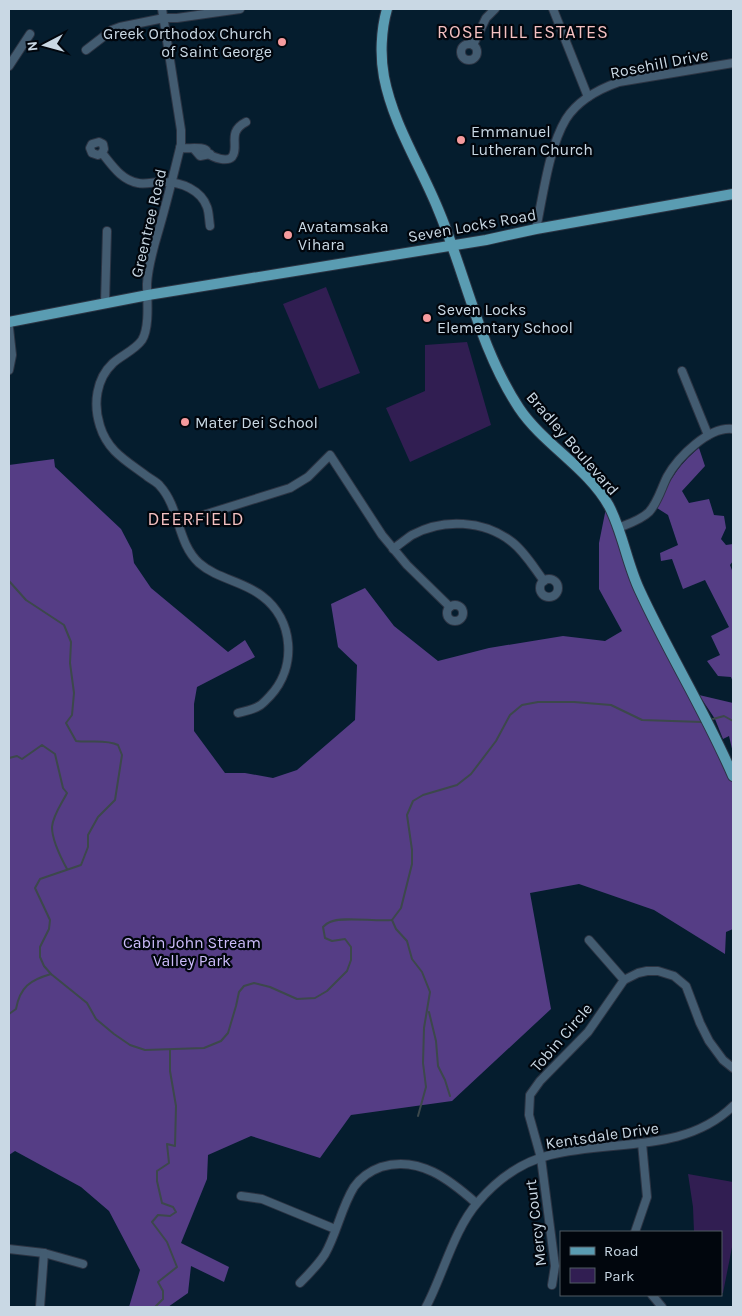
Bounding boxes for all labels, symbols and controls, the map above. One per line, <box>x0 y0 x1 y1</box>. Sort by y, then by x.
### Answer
north arrow <box>20 20 70 70</box>
district label: ROSE HILL ESTATES <box>437 21 609 43</box>
place label: Greek Orthodox Church of Saint George <box>103 24 272 61</box>
marker: Greek Orthodox Church of Saint George <box>276 36 288 48</box>
text: N <box>24 40 42 52</box>
street label: Rosehill Drive <box>608 45 710 82</box>
place label: Emmanuel Lutheran Church <box>471 122 593 159</box>
marker: Emmanuel Lutheran Church <box>455 134 467 146</box>
street label: Greentree Road <box>127 167 170 279</box>
street label: Seven Locks Road <box>406 205 538 246</box>
place label: Avatamsaka Vihara <box>298 217 389 254</box>
marker: Avatamsaka Vihara <box>282 229 294 241</box>
place label: Seven Locks Elementary School <box>437 300 573 337</box>
marker: Seven Locks Elementary School <box>421 312 433 324</box>
street label: Bradley Boulevard <box>522 388 623 499</box>
place label: Mater Dei School <box>195 413 318 432</box>
marker: Mater Dei School <box>179 416 191 428</box>
district label: DEERFIELD <box>147 508 245 530</box>
park label: Cabin John Stream Valley Park <box>123 933 261 970</box>
street label: Tobin Circle <box>526 999 596 1075</box>
street label: Kentsdale Drive <box>544 1118 660 1153</box>
street label: Mercy Court <box>521 1179 550 1267</box>
legend <box>560 1231 722 1296</box>
text: Road <box>604 1242 639 1260</box>
text: Park <box>604 1267 634 1285</box>

